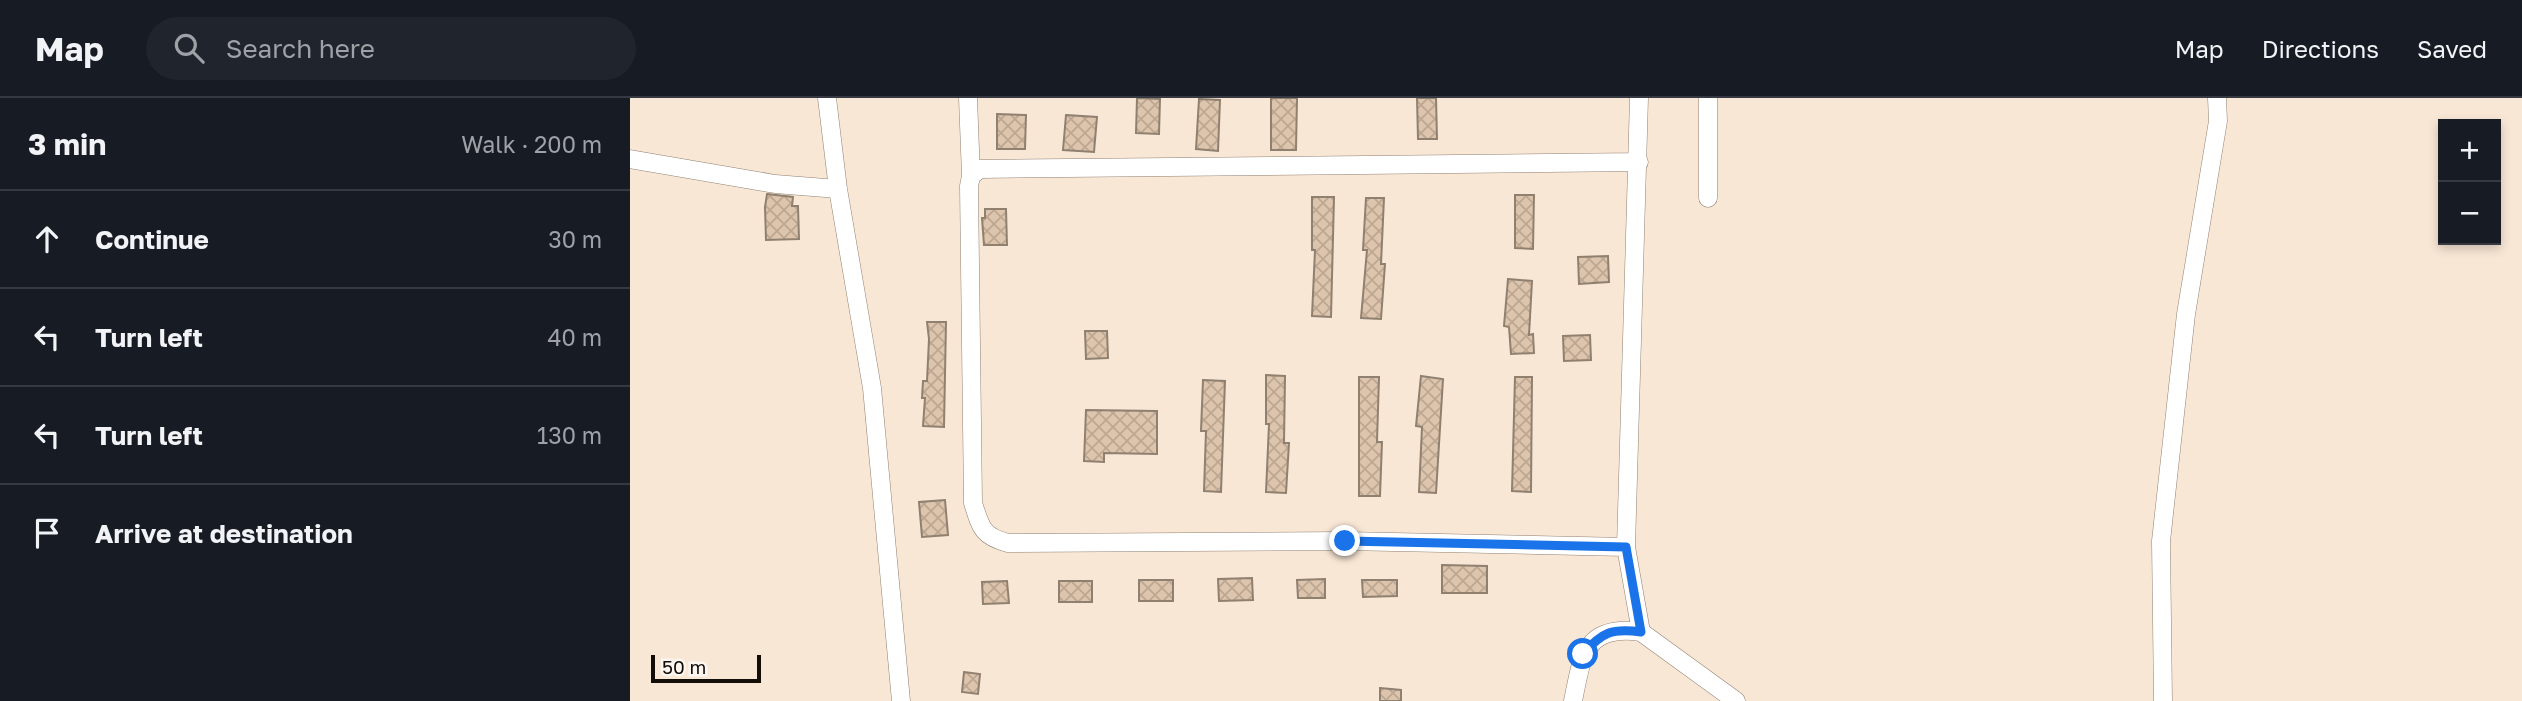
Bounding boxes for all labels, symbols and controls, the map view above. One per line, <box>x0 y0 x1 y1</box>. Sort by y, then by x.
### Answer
search box <box>146 17 636 80</box>
text: Map <box>35 29 104 68</box>
icon: search <box>170 29 208 67</box>
text: Search here <box>226 33 375 64</box>
text: Map <box>2175 34 2224 63</box>
text: Directions <box>2262 34 2379 63</box>
text: Saved <box>2417 34 2487 63</box>
map controls <box>2438 119 2501 245</box>
button: + <box>2438 119 2501 182</box>
text: 3 min <box>28 126 106 162</box>
text: Walk · 200 m <box>461 130 602 158</box>
button: − <box>2438 182 2501 245</box>
icon: ahead <box>28 220 66 258</box>
text: Continue <box>95 224 209 255</box>
text: 30 m <box>548 225 602 253</box>
icon: left <box>28 318 66 356</box>
text: Turn left <box>95 322 203 353</box>
text: 40 m <box>548 323 602 351</box>
icon: left <box>28 416 66 454</box>
text: Turn left <box>95 420 203 451</box>
text: 130 m <box>537 421 602 449</box>
icon: arrive <box>28 514 66 552</box>
text: Arrive at destination <box>95 518 353 549</box>
route end <box>1329 525 1360 556</box>
route start <box>1567 638 1598 669</box>
scale bar <box>651 652 761 684</box>
text: 50 m <box>662 655 706 678</box>

